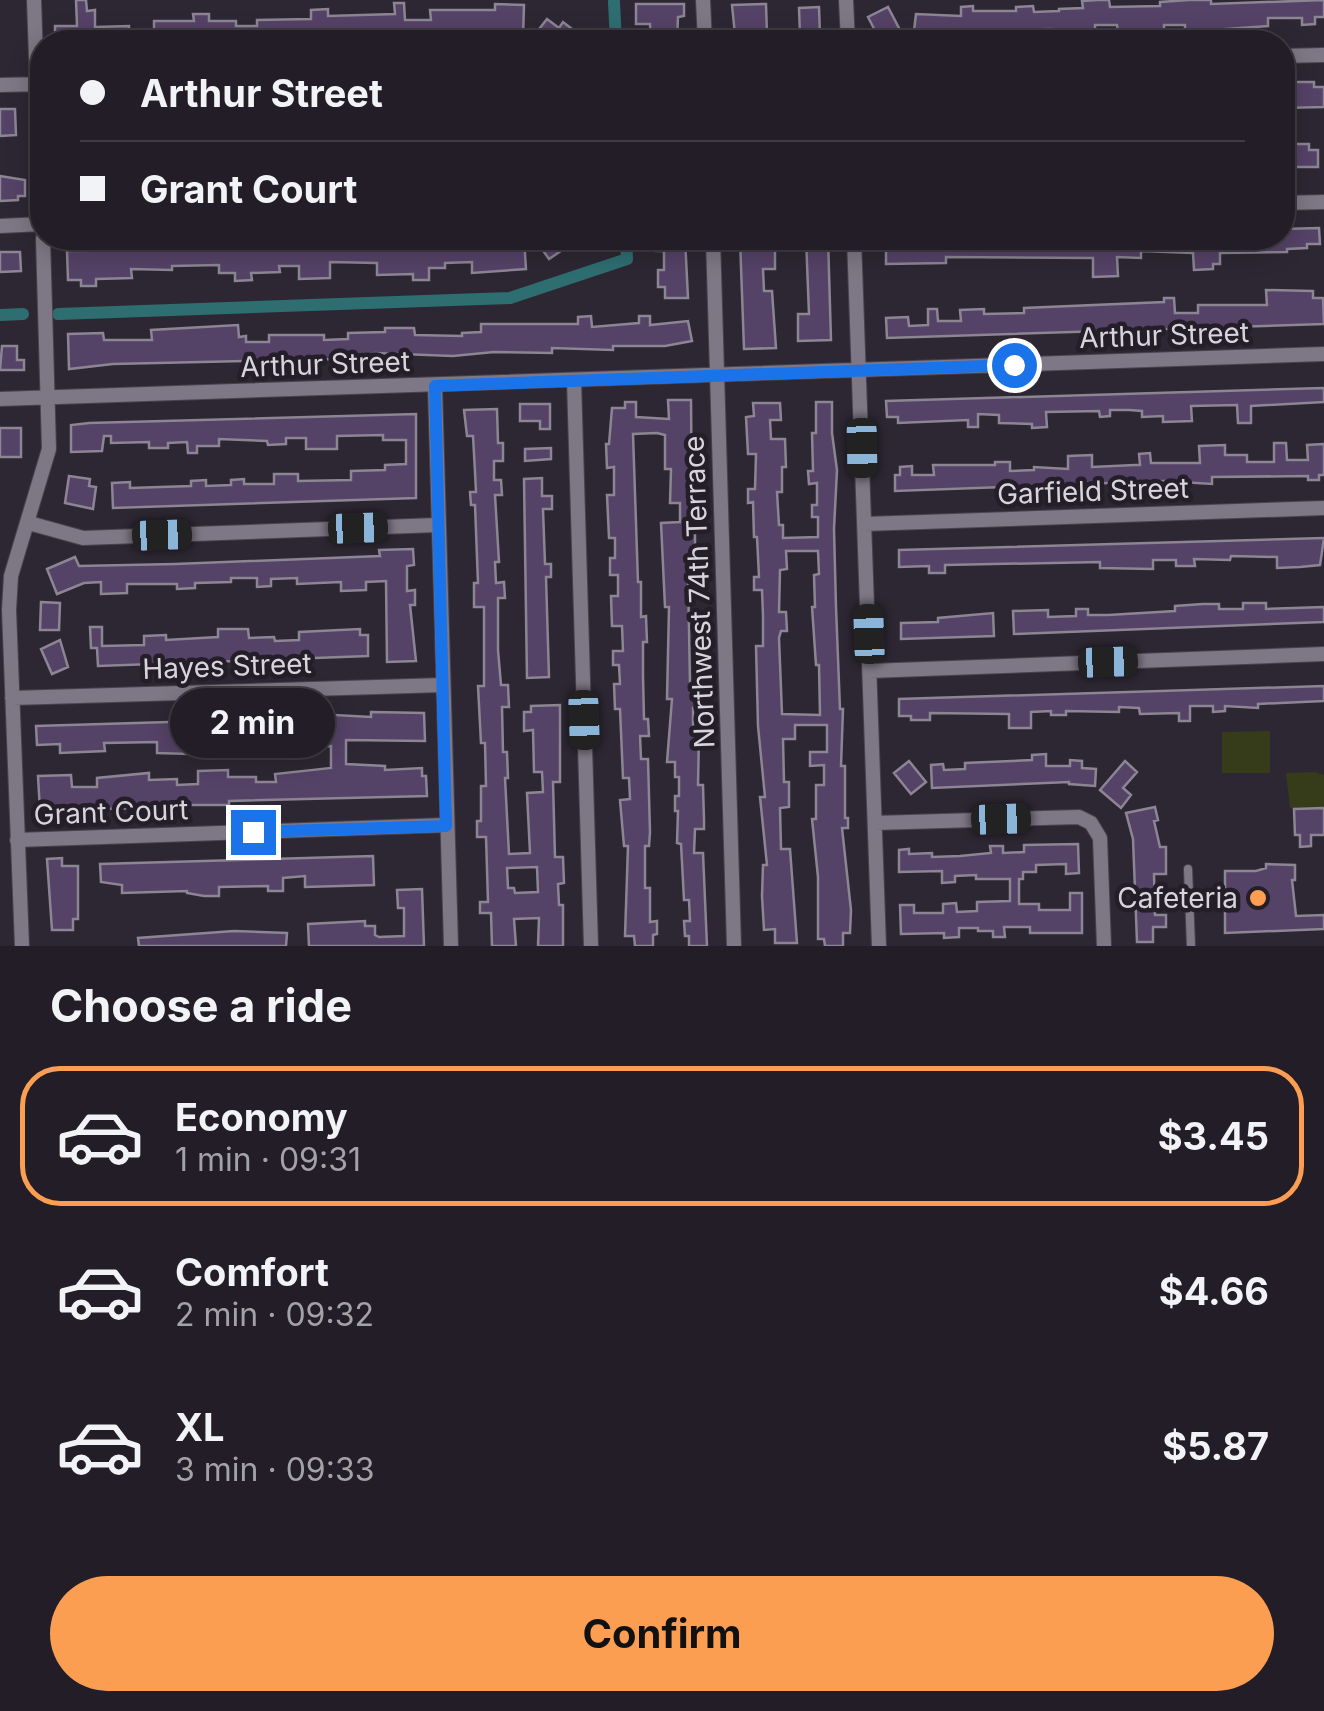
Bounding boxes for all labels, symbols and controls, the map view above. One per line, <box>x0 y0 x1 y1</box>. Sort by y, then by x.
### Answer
text: Arthur Street <box>140 70 383 116</box>
text: Grant Court <box>140 166 357 212</box>
street label: Arthur Street <box>1078 315 1250 355</box>
route start <box>992 343 1037 388</box>
street label: Arthur Street <box>239 344 411 384</box>
car <box>846 418 878 478</box>
street label: Northwest 74th Terrace <box>677 435 721 749</box>
street label: Garfield Street <box>997 471 1189 511</box>
car <box>327 512 389 544</box>
car <box>131 519 193 551</box>
car <box>853 603 885 665</box>
street label: Hayes Street <box>142 646 312 686</box>
car <box>1077 646 1139 678</box>
callout: 2 min <box>170 687 336 757</box>
car <box>568 689 600 751</box>
text: 2 min <box>210 703 295 742</box>
street label: Grant Court <box>33 792 189 832</box>
car <box>970 803 1032 835</box>
route end <box>231 810 276 855</box>
place label: Cafeteria <box>1117 881 1238 915</box>
marker: Cafeteria <box>1247 887 1269 909</box>
text: Choose a ride <box>50 978 352 1033</box>
icon: car <box>55 1091 145 1181</box>
text: Economy <box>175 1094 348 1140</box>
text: $3.45 <box>1158 1113 1269 1159</box>
text: 1 min · 09:31 <box>175 1140 361 1179</box>
icon: car <box>55 1246 145 1336</box>
text: Comfort <box>175 1249 329 1295</box>
text: $4.66 <box>1159 1268 1269 1314</box>
text: 2 min · 09:32 <box>175 1295 374 1334</box>
icon: car <box>55 1401 145 1491</box>
text: XL <box>175 1404 225 1450</box>
text: $5.87 <box>1162 1423 1269 1469</box>
text: 3 min · 09:33 <box>175 1450 374 1489</box>
button: Confirm <box>50 1576 1274 1691</box>

